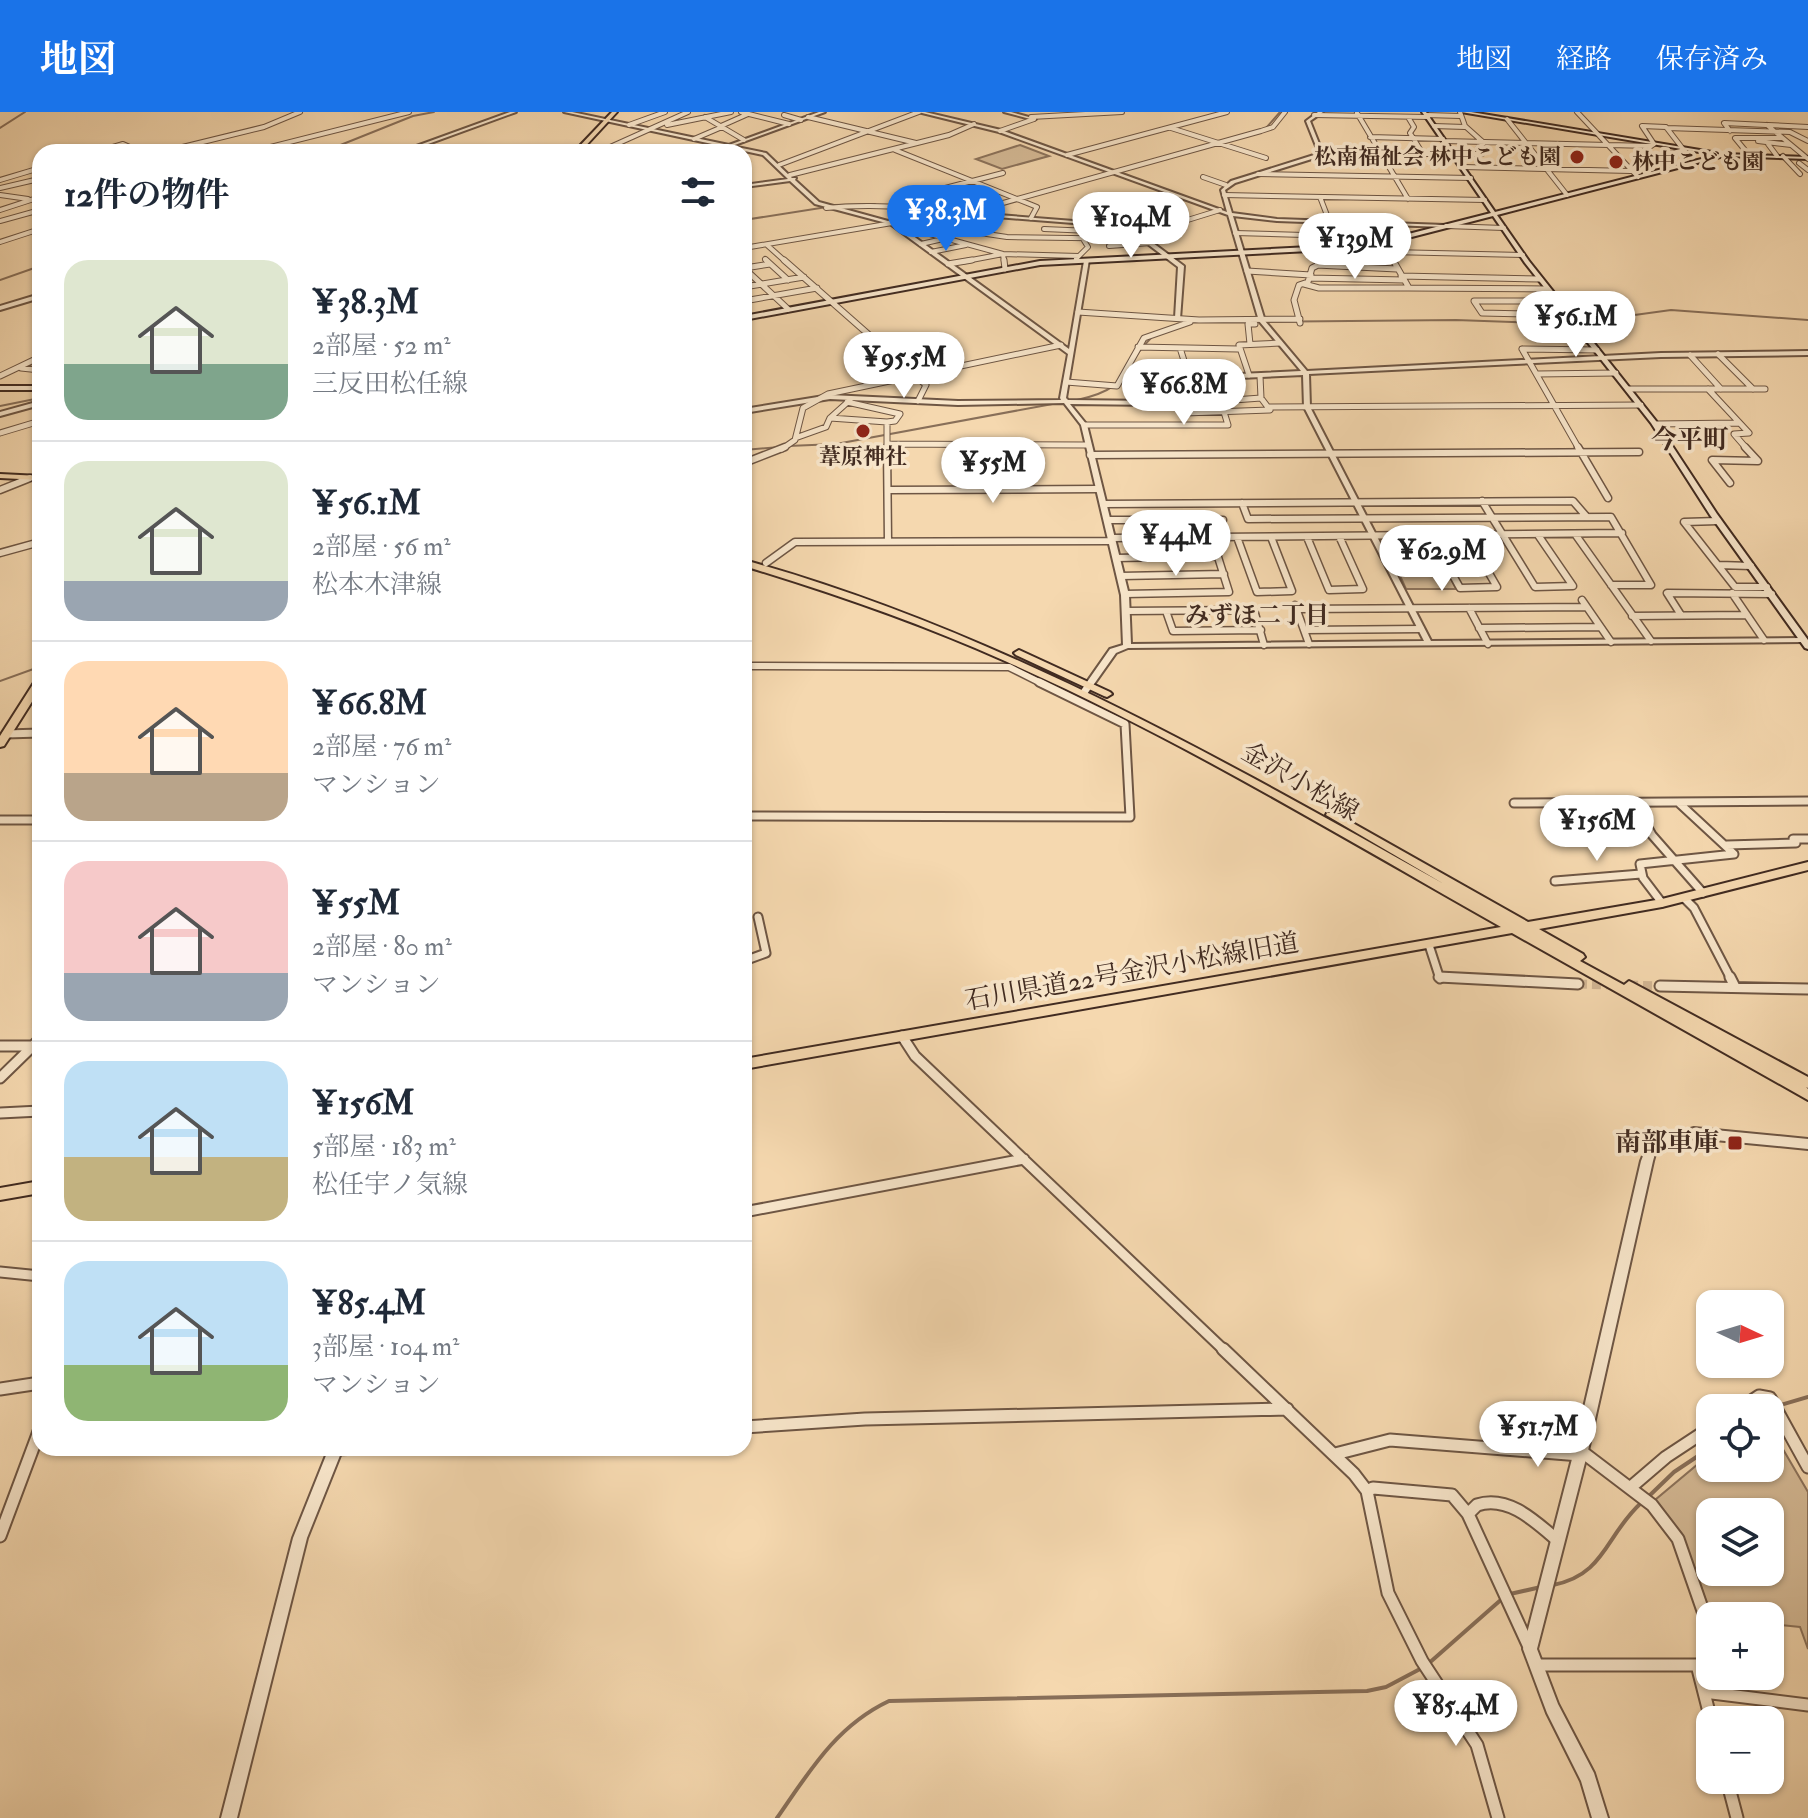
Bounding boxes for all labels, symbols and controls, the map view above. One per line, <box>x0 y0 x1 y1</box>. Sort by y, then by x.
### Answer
text: 地図 <box>40 36 116 84</box>
text: 地図 <box>1456 42 1512 77</box>
text: 経路 <box>1556 42 1612 77</box>
text: 保存済み <box>1656 42 1768 77</box>
place label: 松南福祉会 林中こども園 <box>1314 143 1561 171</box>
marker: 松南福祉会 林中こども園 <box>1568 148 1586 166</box>
place label: 林中こども園 <box>1632 148 1764 176</box>
marker: 林中こども園 <box>1607 153 1625 171</box>
icon: filters <box>676 170 720 214</box>
text: 12件の物件 <box>64 174 229 217</box>
pin: ¥38.3M <box>881 185 1011 253</box>
pin: ¥104M <box>1075 192 1187 260</box>
text: ¥38.3M <box>905 195 987 227</box>
text: ¥104M <box>1090 202 1172 234</box>
pin: ¥139M <box>1299 213 1411 281</box>
text: ¥139M <box>1316 223 1394 255</box>
text: ¥38.3M <box>312 281 419 324</box>
pin: ¥56.1M <box>1511 291 1641 359</box>
icon: home <box>128 292 224 388</box>
text: ¥56.1M <box>1534 301 1618 333</box>
text: 2部屋 · 52 m² <box>312 330 451 362</box>
pin: ¥95.5M <box>839 332 969 400</box>
text: ¥95.5M <box>861 342 947 374</box>
pin: ¥66.8M <box>1119 359 1249 427</box>
text: 三反田松任線 <box>312 368 468 400</box>
text: ¥66.8M <box>1140 369 1228 401</box>
marker: 葦原神社 <box>854 422 872 440</box>
district label: 今平町 <box>1651 424 1729 456</box>
pin: ¥55M <box>946 437 1040 505</box>
place label: 葦原神社 <box>819 443 907 471</box>
text: ¥55M <box>959 447 1027 479</box>
text: ¥56.1M <box>312 482 421 525</box>
icon: home <box>128 493 224 589</box>
pin: ¥44M <box>1129 510 1223 578</box>
text: ¥44M <box>1140 520 1212 552</box>
pin: ¥62.9M <box>1377 525 1507 593</box>
text: 2部屋 · 56 m² <box>312 531 451 563</box>
text: ¥62.9M <box>1397 535 1487 567</box>
text: 松本木津線 <box>312 569 442 601</box>
district label: みずほ二丁目 <box>1185 600 1329 631</box>
text: ¥66.8M <box>312 682 427 725</box>
icon: home <box>128 693 224 789</box>
text: 2部屋 · 76 m² <box>312 731 451 763</box>
street label: 金沢小松線 <box>1236 736 1364 828</box>
text: マンション <box>312 769 441 801</box>
pin: ¥156M <box>1541 795 1653 863</box>
text: ¥156M <box>1558 805 1636 837</box>
text: ¥55M <box>312 882 400 925</box>
icon: home <box>128 893 224 989</box>
street label: 石川県道22号金沢小松線旧道 <box>963 927 1301 1017</box>
text: 2部屋 · 80 m² <box>312 931 452 963</box>
text: マンション <box>312 969 441 1001</box>
text: ¥156M <box>312 1082 414 1125</box>
icon: home <box>128 1093 224 1189</box>
place label: 南部車庫 <box>1615 1127 1719 1159</box>
text: 5部屋 · 183 m² <box>312 1131 456 1163</box>
marker: 南部車庫 <box>1726 1134 1744 1152</box>
text: 松任宇ノ気線 <box>312 1169 468 1201</box>
text: ¥85.4M <box>312 1282 426 1325</box>
north arrow <box>1696 1290 1784 1378</box>
map controls <box>1696 1290 1784 1794</box>
icon: home <box>128 1293 224 1389</box>
text: 3部屋 · 104 m² <box>312 1331 459 1363</box>
text: マンション <box>312 1369 441 1401</box>
button: locate <box>1696 1394 1784 1482</box>
pin: ¥51.7M <box>1473 1401 1603 1469</box>
text: ¥51.7M <box>1497 1411 1579 1443</box>
button: layers <box>1696 1498 1784 1586</box>
button: + <box>1696 1602 1784 1690</box>
pin: ¥85.4M <box>1391 1680 1521 1748</box>
text: ¥85.4M <box>1412 1690 1500 1722</box>
button: − <box>1696 1706 1784 1794</box>

